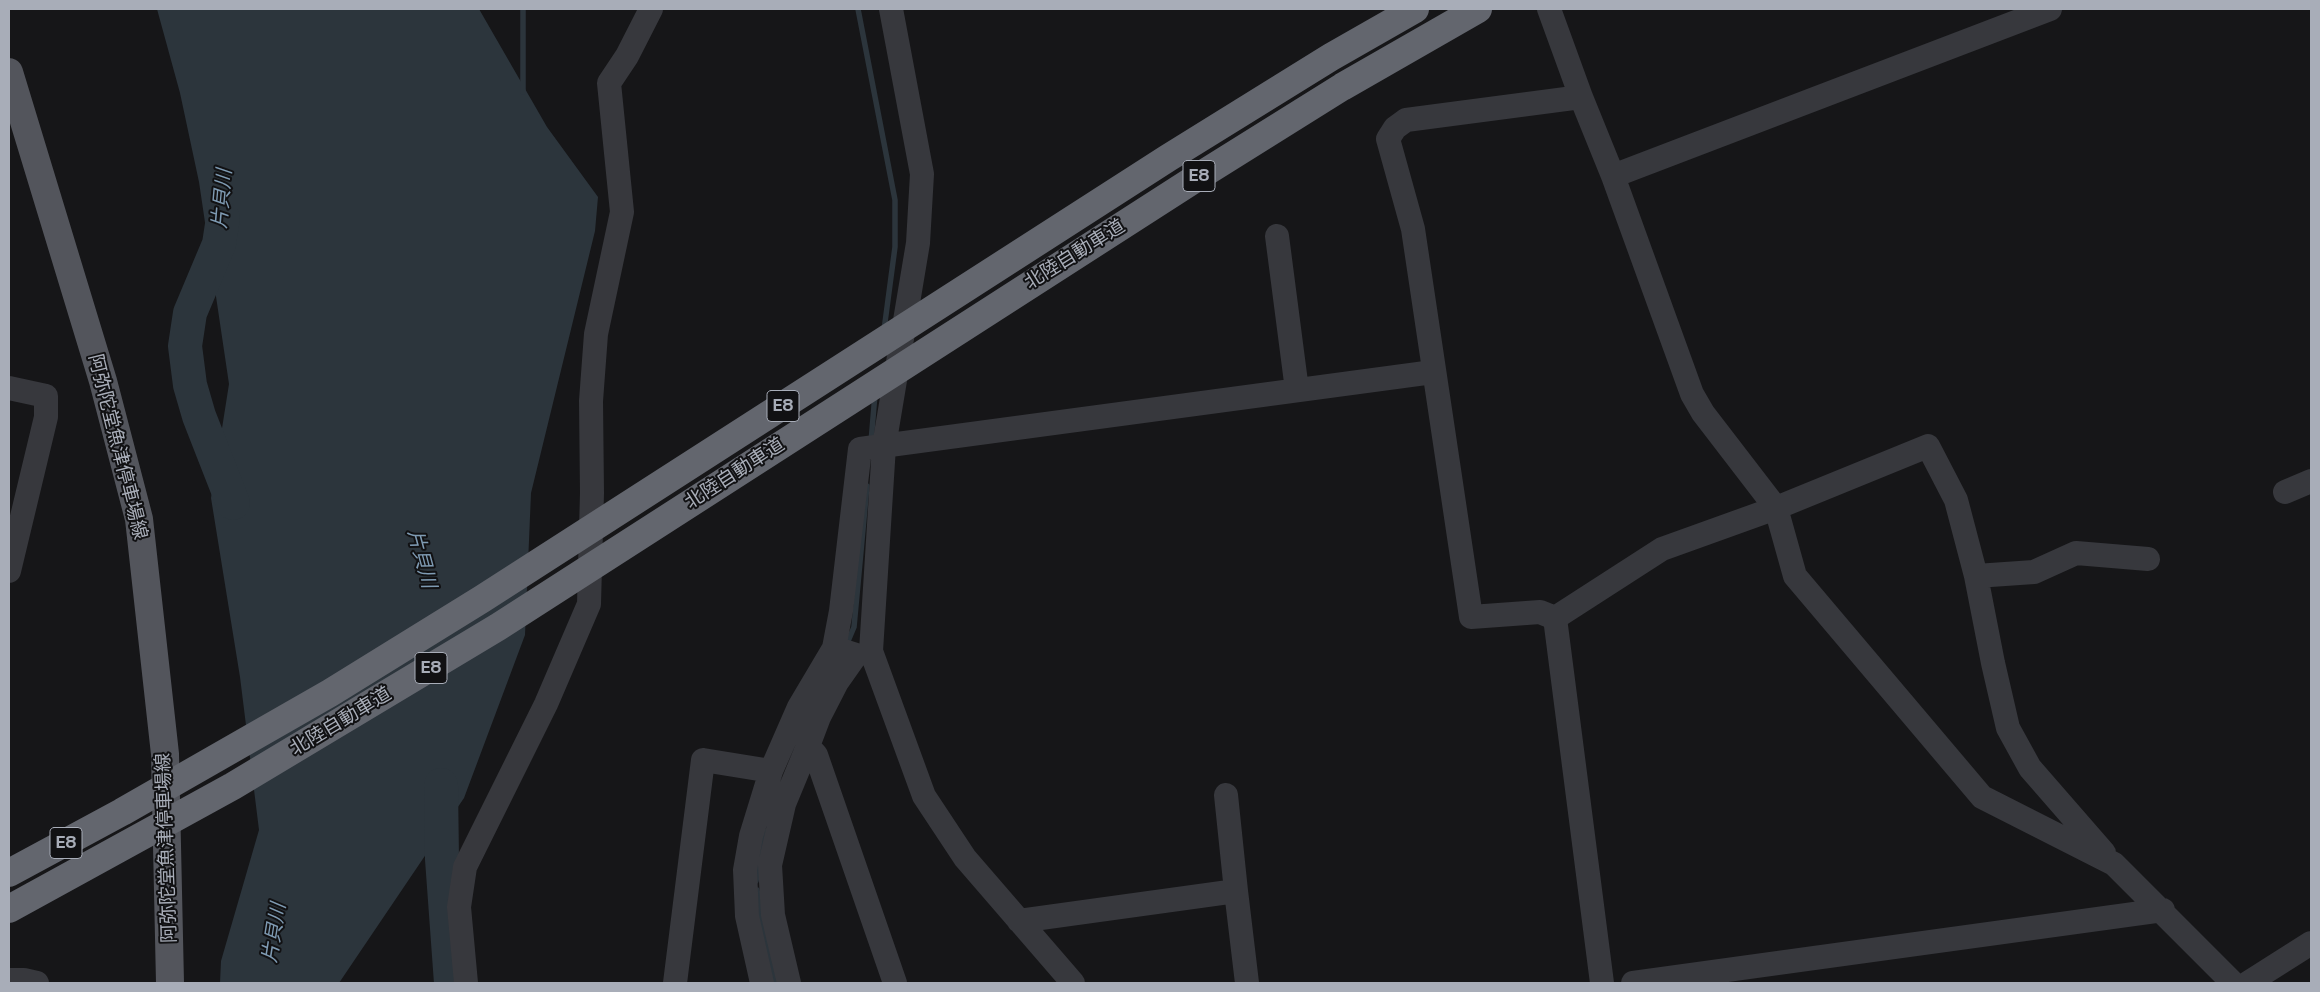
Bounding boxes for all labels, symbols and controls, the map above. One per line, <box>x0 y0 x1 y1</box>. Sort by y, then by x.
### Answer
road number: E8 <box>1183 160 1215 192</box>
water label: 片貝川 <box>208 168 238 230</box>
street label: 北陸自動車道 <box>1021 215 1129 295</box>
street label: 阿弥陀堂魚津停車場線 <box>83 352 151 542</box>
road number: E8 <box>767 391 799 422</box>
street label: 北陸自動車道 <box>681 433 789 515</box>
water label: 片貝川 <box>402 527 440 591</box>
road number: E8 <box>415 652 447 684</box>
street label: 北陸自動車道 <box>286 683 396 761</box>
street label: 阿弥陀堂魚津停車場線 <box>152 753 182 943</box>
road number: E8 <box>50 828 82 858</box>
water label: 片貝川 <box>258 901 292 965</box>

